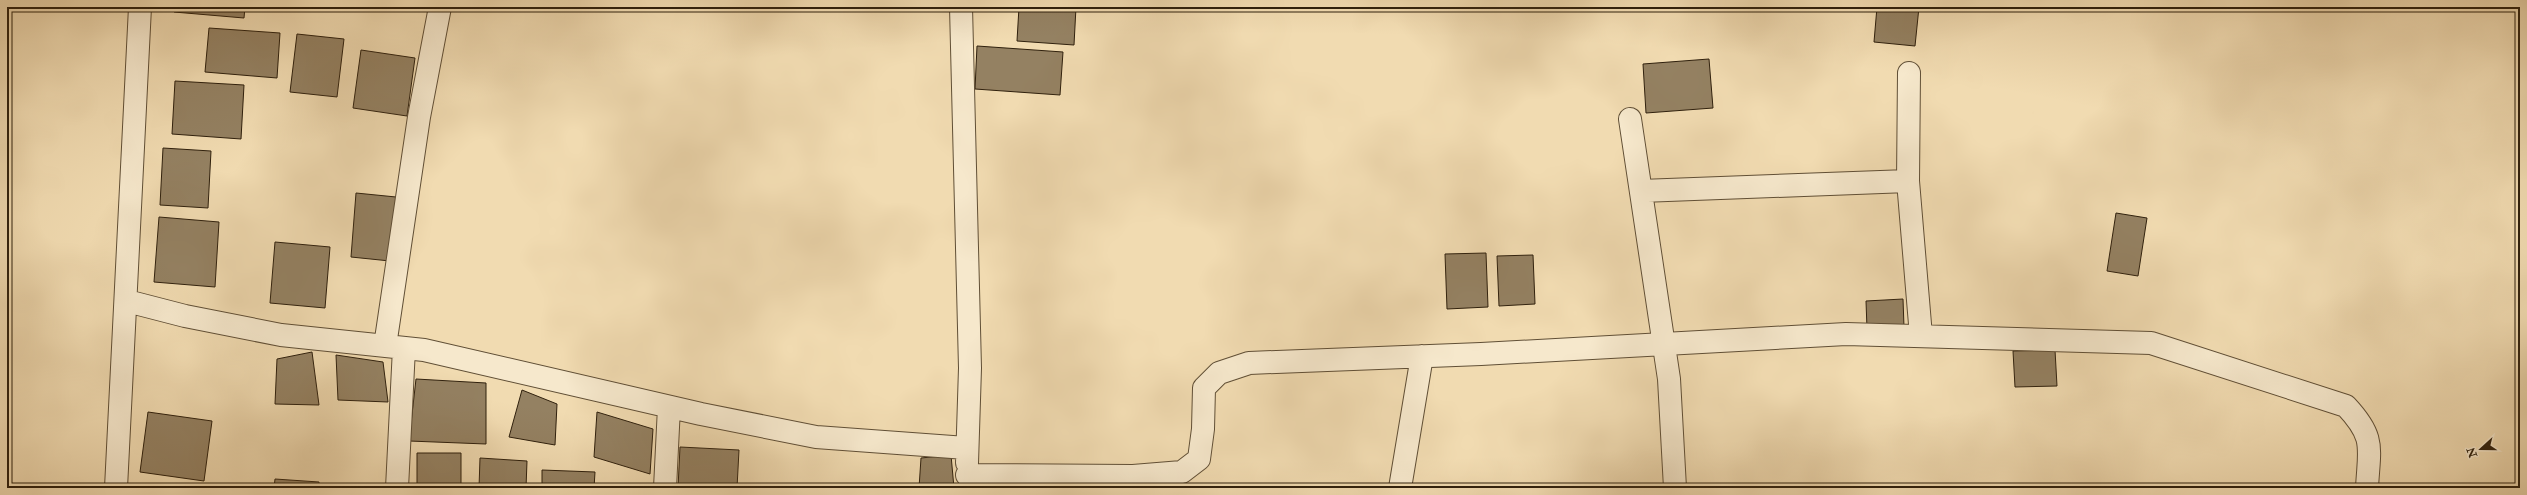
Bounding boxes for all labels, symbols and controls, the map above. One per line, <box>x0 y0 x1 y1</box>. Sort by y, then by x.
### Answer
north arrow <box>2461 429 2501 469</box>
text: N <box>2464 444 2480 460</box>

